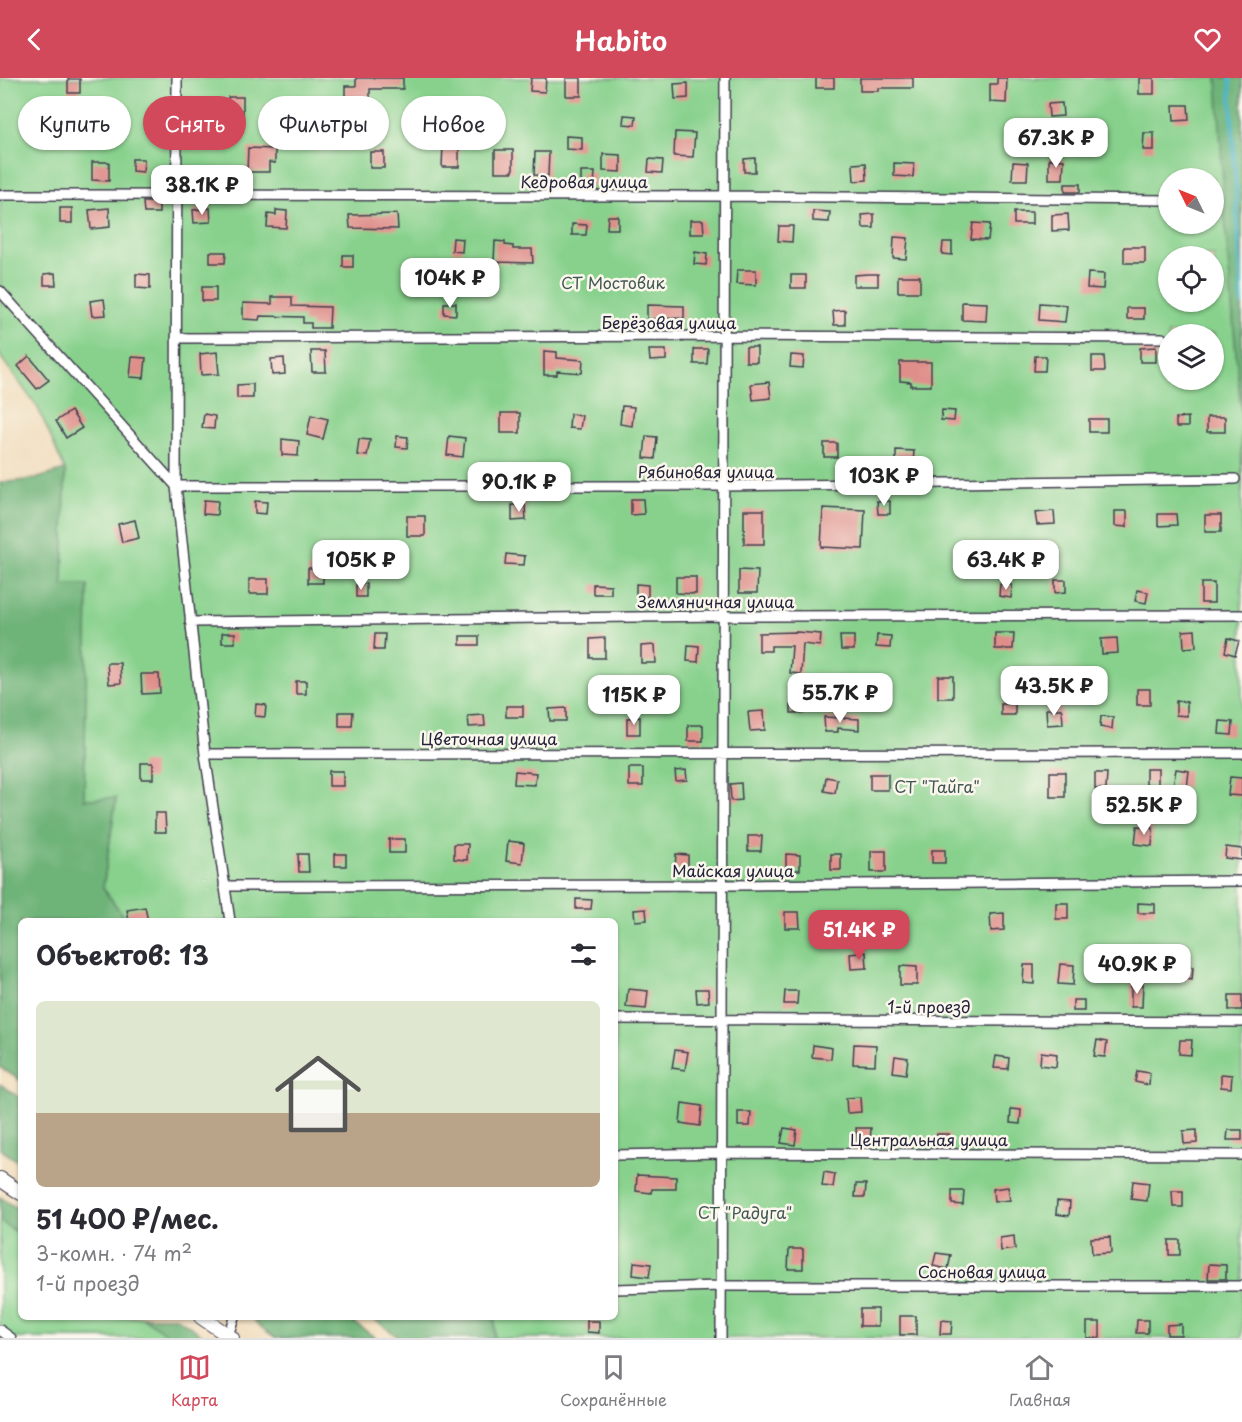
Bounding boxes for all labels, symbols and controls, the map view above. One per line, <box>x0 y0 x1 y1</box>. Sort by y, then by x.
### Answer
text: Habito <box>575 19 667 60</box>
icon: back <box>18 23 51 56</box>
icon: heart <box>1191 23 1224 56</box>
chip: Купить <box>18 96 131 150</box>
chip: Снять <box>143 96 246 150</box>
chip: Фильтры <box>258 96 389 150</box>
chip: Новое <box>401 96 506 150</box>
pin: 67.3K ₽ <box>1001 118 1111 169</box>
text: 67.3K ₽ <box>1018 122 1094 152</box>
pin: 38.1K ₽ <box>147 165 257 216</box>
north arrow <box>1158 168 1224 234</box>
map controls <box>1158 168 1224 390</box>
text: 38.1K ₽ <box>165 169 239 199</box>
street label: Кедровая улица <box>520 169 648 193</box>
button: locate <box>1158 246 1224 312</box>
pin: 104K ₽ <box>401 258 499 309</box>
text: 104K ₽ <box>415 262 485 292</box>
park label: СТ Мостовик <box>561 270 665 294</box>
street label: Берёзовая улица <box>602 310 736 334</box>
button: layers <box>1158 324 1224 390</box>
pin: 103K ₽ <box>835 456 933 507</box>
street label: Рябиновая улица <box>638 459 774 483</box>
text: 103K ₽ <box>849 460 919 490</box>
pin: 90.1K ₽ <box>464 462 574 513</box>
text: 90.1K ₽ <box>482 466 556 496</box>
pin: 105K ₽ <box>312 540 410 591</box>
pin: 63.4K ₽ <box>951 540 1061 591</box>
text: 105K ₽ <box>326 544 396 574</box>
text: 63.4K ₽ <box>967 544 1045 574</box>
street label: Земляничная улица <box>638 589 794 613</box>
pin: 43.5K ₽ <box>999 666 1109 717</box>
text: 43.5K ₽ <box>1015 670 1093 700</box>
pin: 55.7K ₽ <box>785 673 895 724</box>
pin: 115K ₽ <box>585 675 683 726</box>
text: 55.7K ₽ <box>802 677 878 707</box>
text: 115K ₽ <box>602 679 666 709</box>
street label: Цветочная улица <box>421 726 557 750</box>
park label: СТ "Тайга" <box>894 774 980 798</box>
pin: 52.5K ₽ <box>1089 785 1199 836</box>
text: 52.5K ₽ <box>1106 789 1182 819</box>
street label: Майская улица <box>672 858 794 882</box>
pin: 51.4K ₽ <box>804 910 914 961</box>
text: 51.4K ₽ <box>822 914 896 944</box>
text: Объектов: 13 <box>36 935 209 974</box>
icon: filters <box>567 938 600 971</box>
pin: 40.9K ₽ <box>1082 944 1192 995</box>
text: 40.9K ₽ <box>1098 948 1176 978</box>
street label: 1-й проезд <box>888 994 970 1018</box>
icon: home <box>264 1040 372 1148</box>
street label: Центральная улица <box>850 1127 1008 1151</box>
text: 51 400 ₽/мес. <box>36 1199 219 1238</box>
park label: СТ "Радуга" <box>698 1200 792 1224</box>
text: 3-комн. · 74 m² <box>36 1238 192 1268</box>
street label: Сосновая улица <box>918 1259 1046 1283</box>
text: 1-й проезд <box>36 1268 140 1298</box>
tab: Карта <box>171 1351 218 1411</box>
tab: Сохранённые <box>560 1351 667 1411</box>
tab: Главная <box>1009 1351 1071 1411</box>

